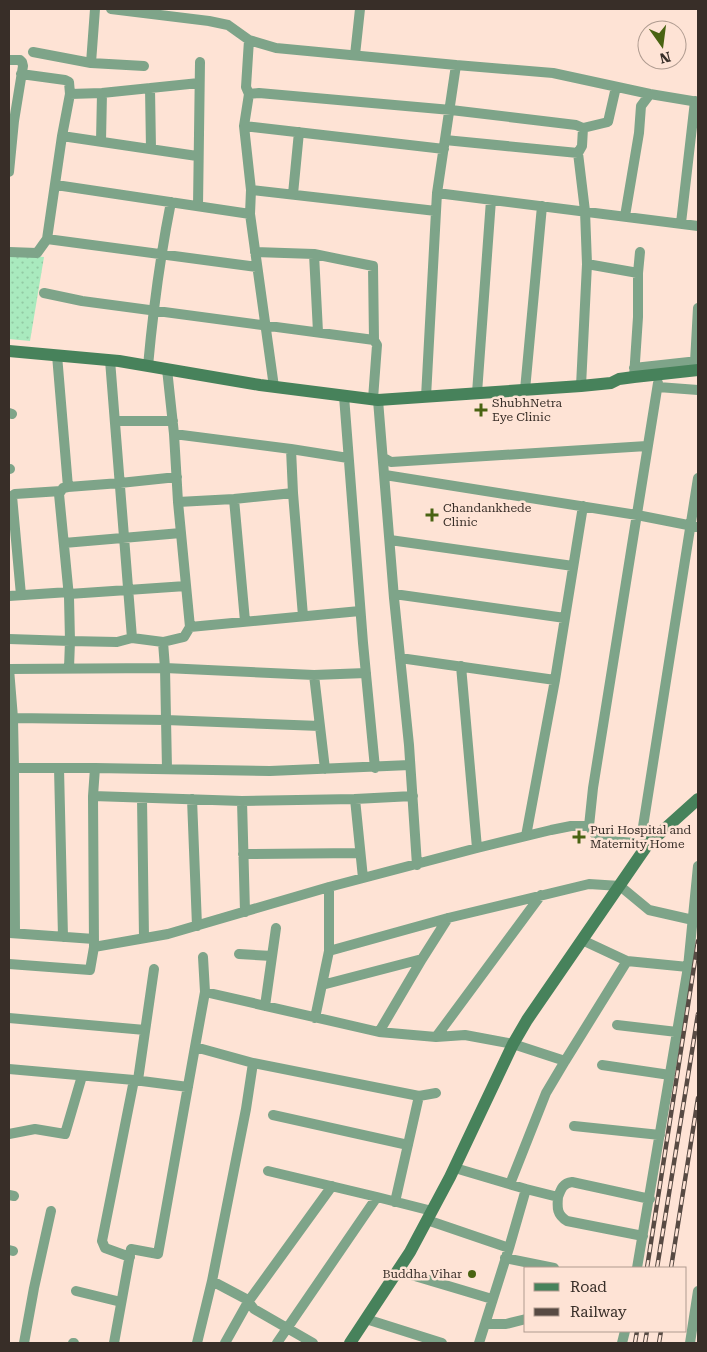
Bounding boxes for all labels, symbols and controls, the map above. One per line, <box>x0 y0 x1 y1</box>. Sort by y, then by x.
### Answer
north arrow <box>637 20 687 70</box>
text: N <box>658 49 672 67</box>
place label: ShubhNetra Eye Clinic <box>492 396 562 424</box>
marker: ShubhNetra Eye Clinic <box>474 403 488 417</box>
place label: Chandankhede Clinic <box>443 501 532 529</box>
marker: Chandankhede Clinic <box>425 508 439 522</box>
place label: Puri Hospital and Maternity Home <box>590 823 692 851</box>
marker: Puri Hospital and Maternity Home <box>572 830 586 844</box>
place label: Buddha Vihar <box>383 1267 462 1281</box>
legend <box>524 1267 687 1332</box>
marker: Buddha Vihar <box>466 1268 478 1280</box>
text: Road <box>570 1278 607 1296</box>
text: Railway <box>570 1303 627 1321</box>

